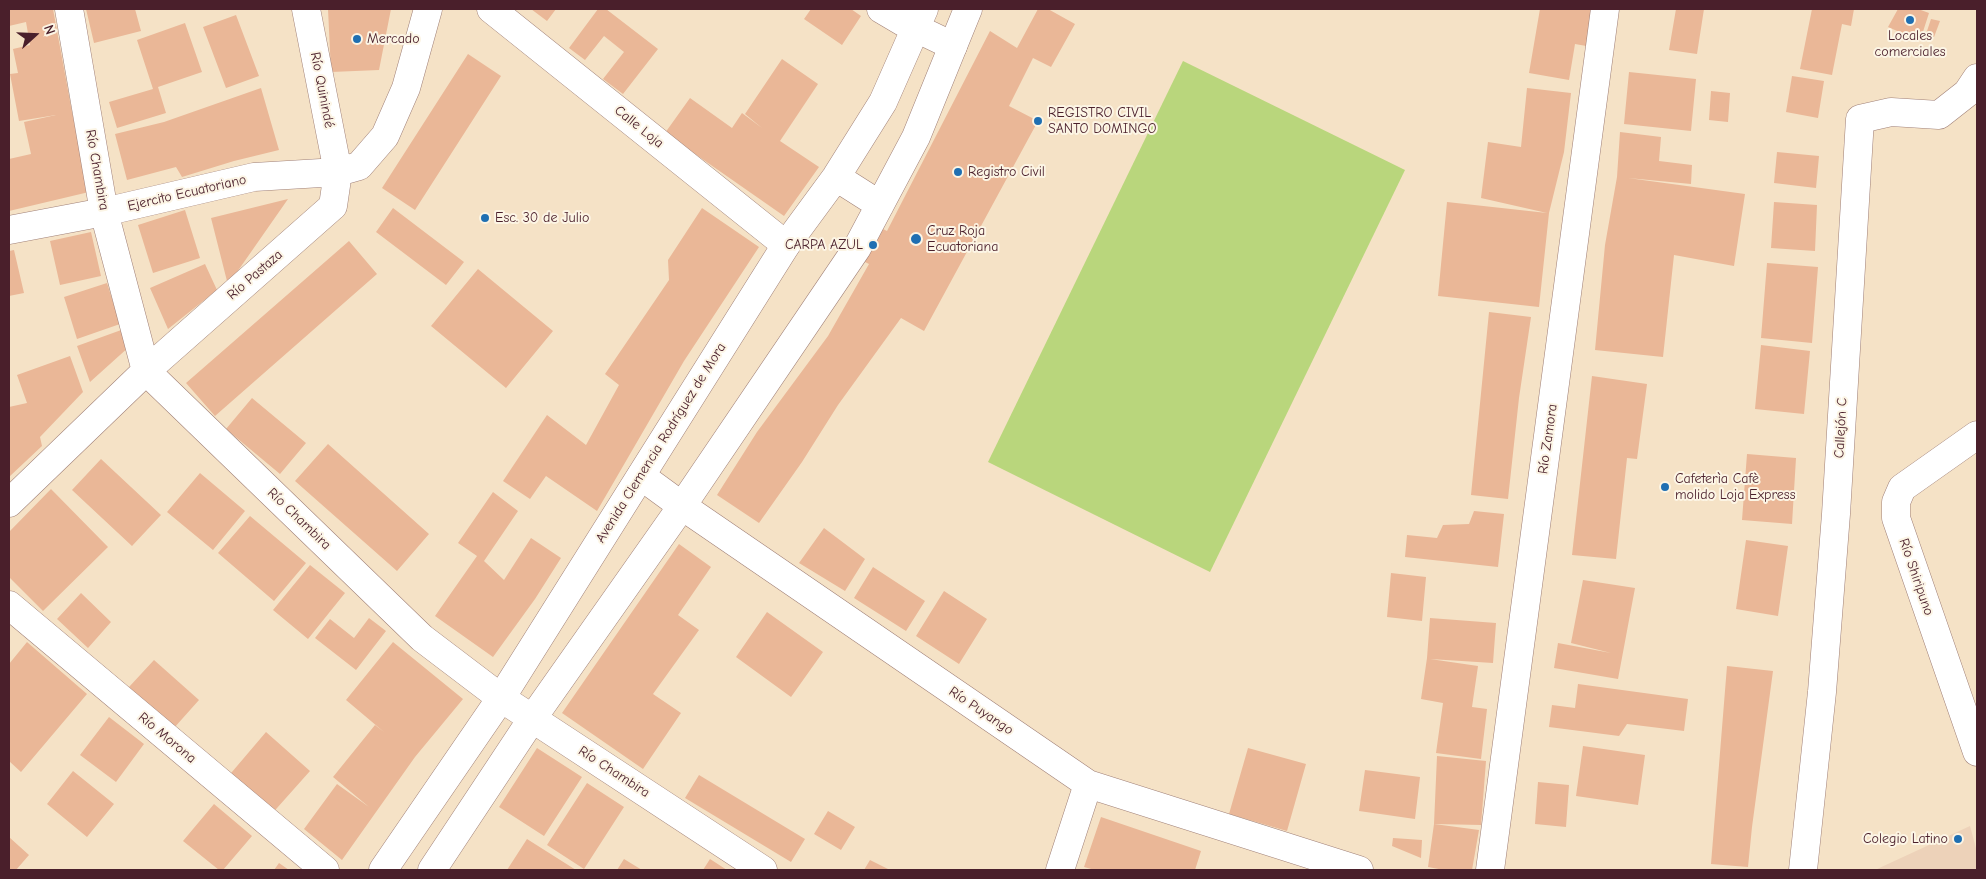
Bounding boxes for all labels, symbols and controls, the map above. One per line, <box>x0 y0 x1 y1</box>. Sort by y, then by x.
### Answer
north arrow <box>10 10 60 60</box>
marker: Locales comerciales <box>1904 14 1916 26</box>
text: N <box>40 22 59 37</box>
place label: Locales comerciales <box>1875 28 1945 60</box>
place label: Mercado <box>367 31 420 47</box>
marker: Mercado <box>351 33 363 45</box>
street label: Río Quinindé <box>306 51 338 129</box>
street label: Calle Loja <box>611 102 667 152</box>
place label: REGISTRO CIVIL SANTO DOMINGO <box>1048 105 1156 138</box>
marker: REGISTRO CIVIL SANTO DOMINGO <box>1032 115 1044 127</box>
street label: Río Chambira <box>82 128 112 212</box>
place label: Registro Civil <box>968 164 1045 180</box>
marker: Registro Civil <box>952 166 964 178</box>
street label: Ejercito Ecuatoriano <box>126 171 248 215</box>
place label: Esc. 30 de Julio <box>495 210 589 226</box>
marker: Esc. 30 de Julio <box>479 212 491 224</box>
place label: Cruz Roja Ecuatoriana <box>927 223 998 256</box>
marker: Cruz Roja Ecuatoriana <box>909 232 923 246</box>
place label: CARPA AZUL <box>785 237 863 253</box>
marker: CARPA AZUL <box>867 239 879 251</box>
street label: Río Pastaza <box>224 246 286 304</box>
street label: Avenida Clemencia Rodríguez de Mora <box>592 340 730 546</box>
street label: Callejón C <box>1831 397 1851 459</box>
street label: Río Zamora <box>1535 403 1561 475</box>
place label: Cafeterìa Cafè molido Loja Express <box>1675 471 1795 504</box>
marker: Cafeterìa Cafè molido Loja Express <box>1659 481 1671 493</box>
street label: Río Chambira <box>264 485 334 553</box>
street label: Río Shiripuno <box>1895 536 1937 618</box>
street label: Río Puyango <box>945 683 1017 739</box>
street label: Río Morona <box>135 709 199 767</box>
street label: Río Chambira <box>575 743 653 801</box>
place label: Colegio Latino <box>1863 831 1948 847</box>
marker: Colegio Latino <box>1952 833 1964 845</box>

